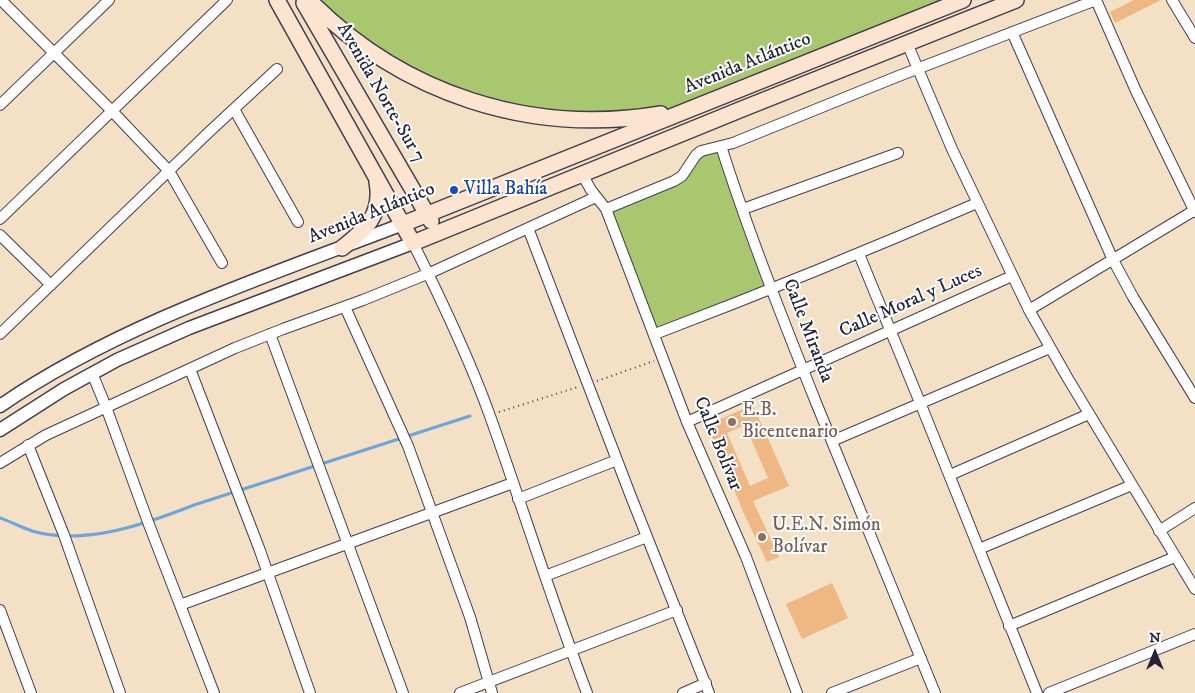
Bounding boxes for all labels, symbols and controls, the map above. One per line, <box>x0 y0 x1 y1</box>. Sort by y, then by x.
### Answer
street label: Avenida Norte-Sur 7 <box>331 19 429 167</box>
street label: Avenida Atlántico <box>681 28 815 100</box>
street label: Avenida Atlántico <box>305 178 439 250</box>
place label: Villa Bahía <box>464 179 547 201</box>
marker: Villa Bahía <box>448 184 460 196</box>
street label: Calle Moral y Luces <box>836 260 986 344</box>
street label: Calle Miranda <box>777 276 837 386</box>
street label: Calle Bolívar <box>688 394 746 494</box>
place label: E.B. Bicentenario <box>742 400 838 444</box>
marker: E.B. Bicentenario <box>726 416 738 428</box>
place label: U.E.N. Simón Bolívar <box>772 515 881 559</box>
marker: U.E.N. Simón Bolívar <box>756 531 768 543</box>
north arrow <box>1130 628 1180 678</box>
text: N <box>1149 629 1161 647</box>

